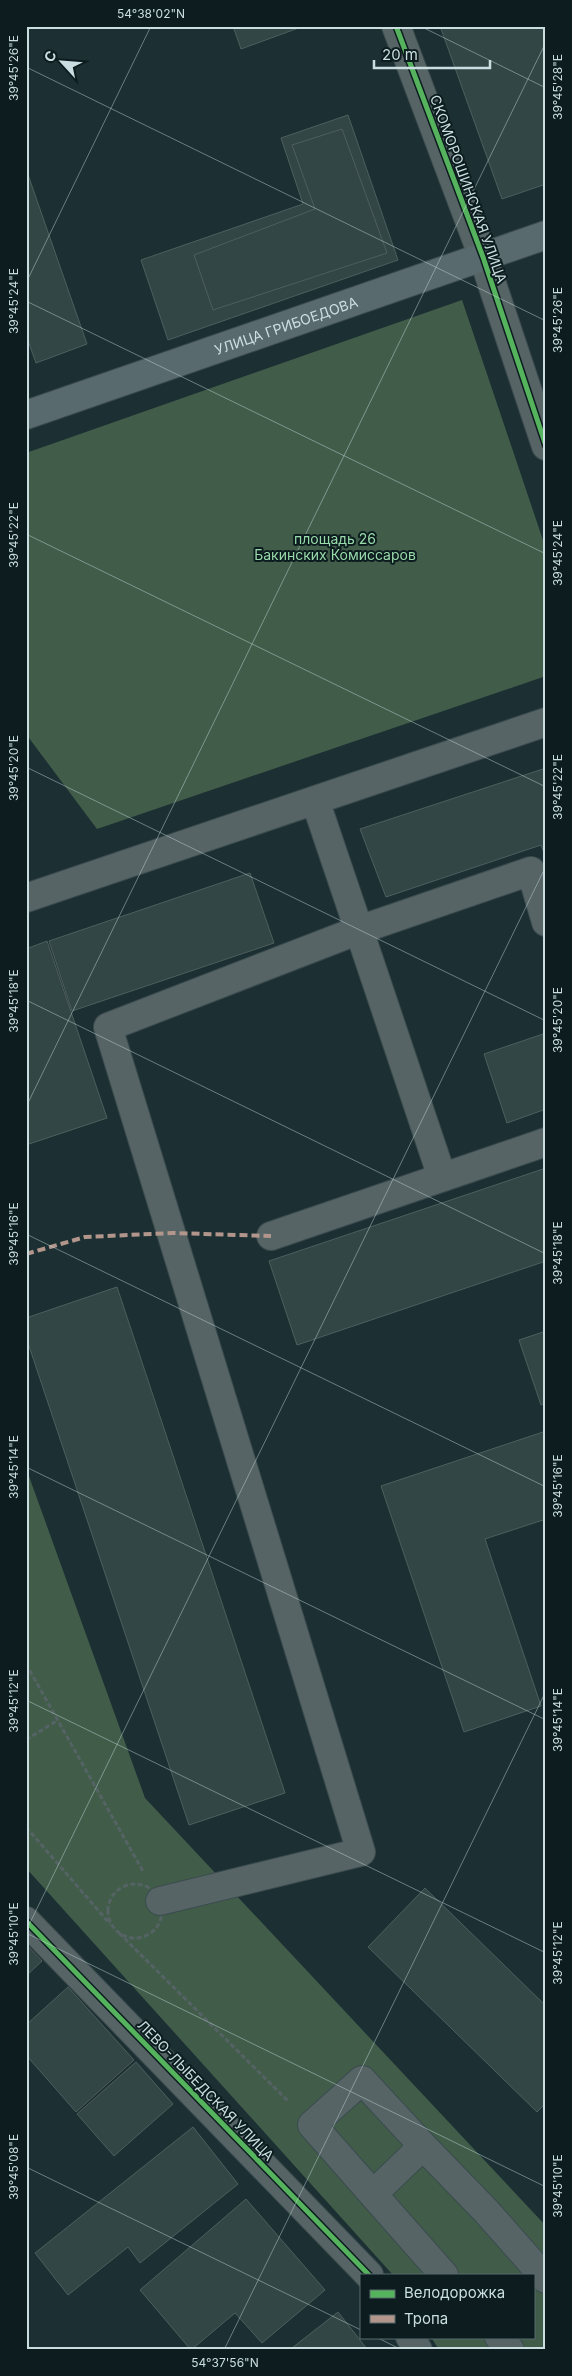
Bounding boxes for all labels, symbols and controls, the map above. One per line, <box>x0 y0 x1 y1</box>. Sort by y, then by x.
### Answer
text: 54°38'02"N <box>117 6 185 21</box>
text: 39°45'26"E <box>6 35 21 101</box>
north arrow <box>38 38 88 88</box>
scale bar <box>374 38 491 70</box>
text: 20 m <box>382 45 418 64</box>
text: С <box>40 48 60 64</box>
text: 39°45'28"E <box>550 54 565 120</box>
street label: СКОМОРОШИНСКАЯ УЛИЦА <box>427 93 511 286</box>
text: 39°45'24"E <box>6 268 21 334</box>
text: 39°45'26"E <box>550 287 565 353</box>
street label: УЛИЦА ГРИБОЕДОВА <box>212 292 360 358</box>
text: 39°45'22"E <box>6 502 21 568</box>
text: 39°45'24"E <box>550 520 565 586</box>
park label: площадь 26 Бакинских Комиссаров <box>254 530 416 563</box>
text: 39°45'20"E <box>6 735 21 801</box>
text: 39°45'22"E <box>550 754 565 820</box>
text: 39°45'18"E <box>6 969 21 1033</box>
text: 39°45'20"E <box>550 987 565 1053</box>
text: 39°45'16"E <box>6 1202 21 1266</box>
text: 39°45'18"E <box>550 1221 565 1285</box>
text: 39°45'14"E <box>6 1435 21 1499</box>
text: 39°45'16"E <box>550 1454 565 1518</box>
text: 39°45'12"E <box>6 1669 21 1733</box>
text: 39°45'14"E <box>550 1688 565 1752</box>
text: 39°45'10"E <box>6 1902 21 1966</box>
text: 39°45'12"E <box>550 1921 565 1985</box>
street label: ЛЕВО-ЛЫБЕДСКАЯ УЛИЦА <box>134 2016 278 2164</box>
text: 39°45'08"E <box>6 2134 21 2200</box>
text: 39°45'10"E <box>550 2154 565 2218</box>
legend <box>360 2274 534 2338</box>
text: Велодорожка <box>404 2283 505 2302</box>
text: Тропа <box>404 2309 448 2328</box>
text: 54°37'56"N <box>191 2355 259 2370</box>

